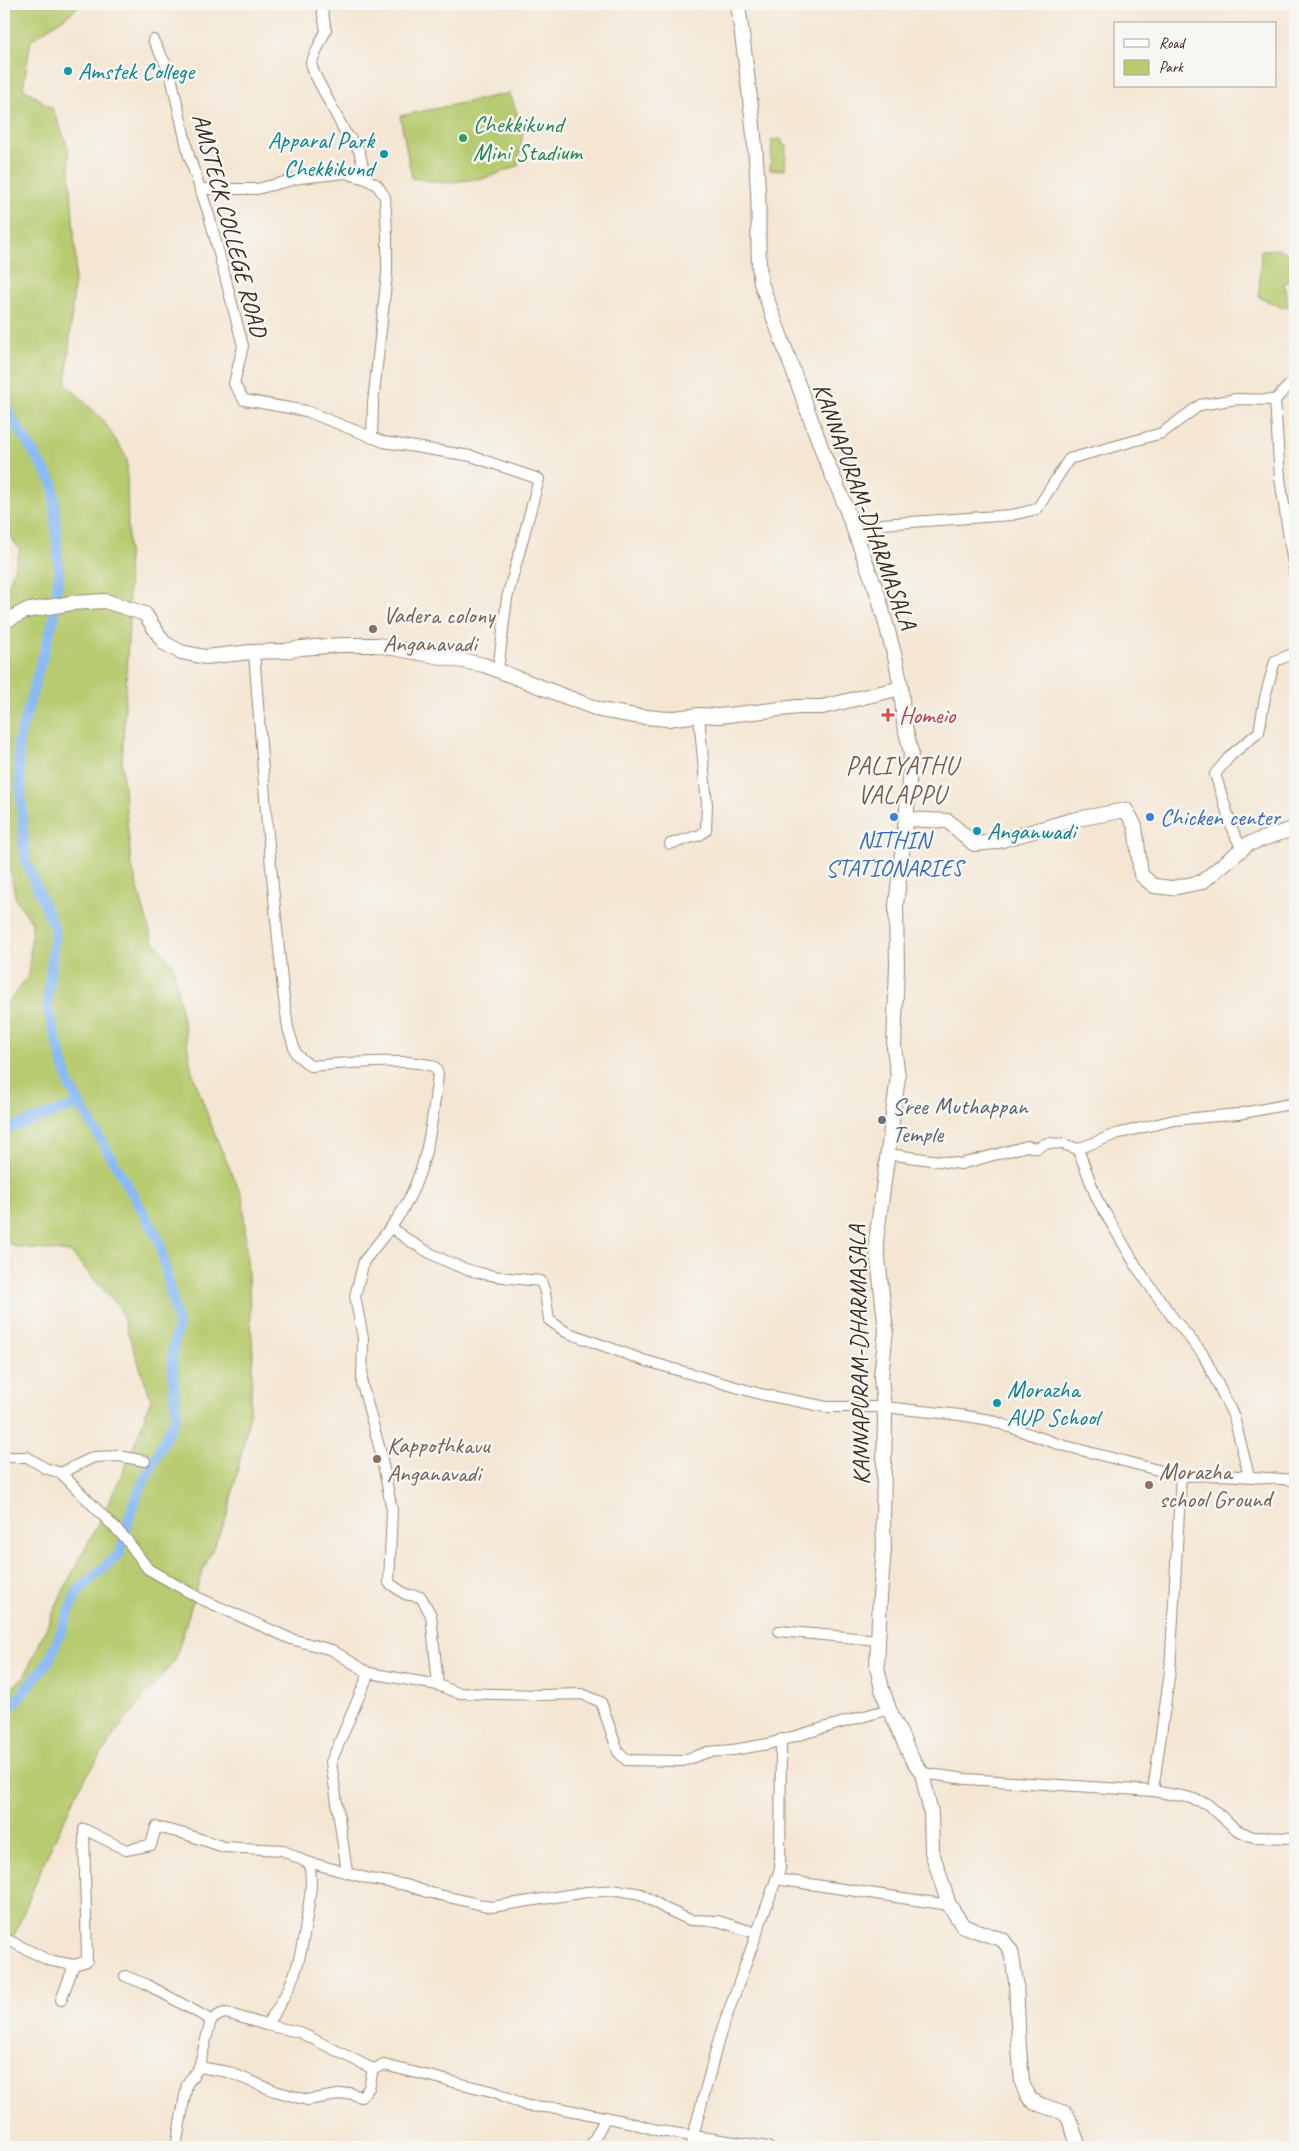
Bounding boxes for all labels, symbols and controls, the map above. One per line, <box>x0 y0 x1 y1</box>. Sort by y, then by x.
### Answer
legend <box>1114 22 1276 88</box>
text: Road <box>1159 34 1186 53</box>
place label: Amstek College <box>78 56 196 86</box>
text: Park <box>1159 58 1184 77</box>
marker: Amstek College <box>62 65 74 77</box>
place label: Chekkikund Mini Stadium <box>473 109 584 167</box>
street label: AMSTECK COLLEGE ROAD <box>186 110 275 342</box>
place label: Apparal Park Chekkikund <box>268 125 378 183</box>
marker: Chekkikund Mini Stadium <box>457 132 469 144</box>
marker: Apparal Park Chekkikund <box>378 148 390 160</box>
street label: KANNAPURAM-DHARMASALA <box>806 379 924 634</box>
place label: Vadera colony Anganavadi <box>383 600 496 658</box>
marker: Vadera colony Anganavadi <box>367 623 379 635</box>
place label: Homeio <box>899 700 957 730</box>
marker: Homeio <box>881 708 895 722</box>
district label: PALIYATHU VALAPPU <box>846 750 962 811</box>
place label: Chicken center <box>1160 802 1282 832</box>
marker: NITHIN STATIONARIES <box>888 811 900 823</box>
marker: Chicken center <box>1144 811 1156 823</box>
place label: Anganwadi <box>987 816 1079 846</box>
place label: NITHIN STATIONARIES <box>825 825 966 883</box>
marker: Anganwadi <box>971 825 983 837</box>
place label: Sree Muthappan Temple <box>892 1091 1029 1149</box>
marker: Sree Muthappan Temple <box>876 1114 888 1126</box>
street label: KANNAPURAM-DHARMASALA <box>842 1224 876 1485</box>
place label: Morazha AUP School <box>1007 1374 1103 1432</box>
marker: Morazha AUP School <box>991 1397 1003 1409</box>
place label: Kappothkavu Anganavadi <box>387 1430 492 1488</box>
marker: Kappothkavu Anganavadi <box>371 1453 383 1465</box>
place label: Morazha school Ground <box>1159 1456 1275 1514</box>
marker: Morazha school Ground <box>1143 1479 1155 1491</box>

